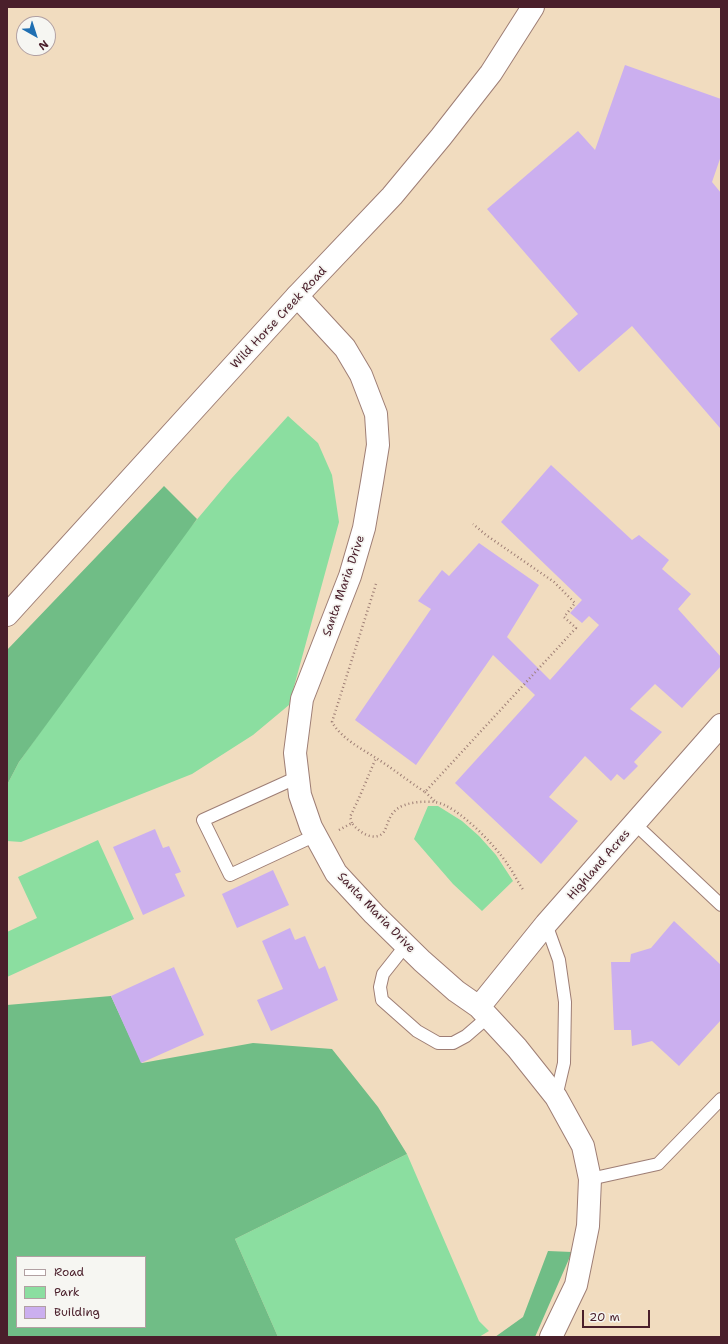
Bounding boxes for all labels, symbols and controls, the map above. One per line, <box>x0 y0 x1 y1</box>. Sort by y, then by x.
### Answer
north arrow <box>16 16 56 56</box>
text: N <box>35 36 51 54</box>
street label: Wild Horse Creek Road <box>228 264 330 372</box>
street label: Santa Maria Drive <box>320 534 368 638</box>
street label: Highland Acres <box>564 827 634 903</box>
street label: Santa Maria Drive <box>334 870 418 956</box>
legend <box>16 1256 146 1328</box>
text: Road <box>54 1264 84 1280</box>
text: Park <box>54 1284 80 1300</box>
scale bar <box>584 1302 652 1328</box>
text: Building <box>54 1304 100 1320</box>
text: 20 m <box>589 1309 620 1325</box>

